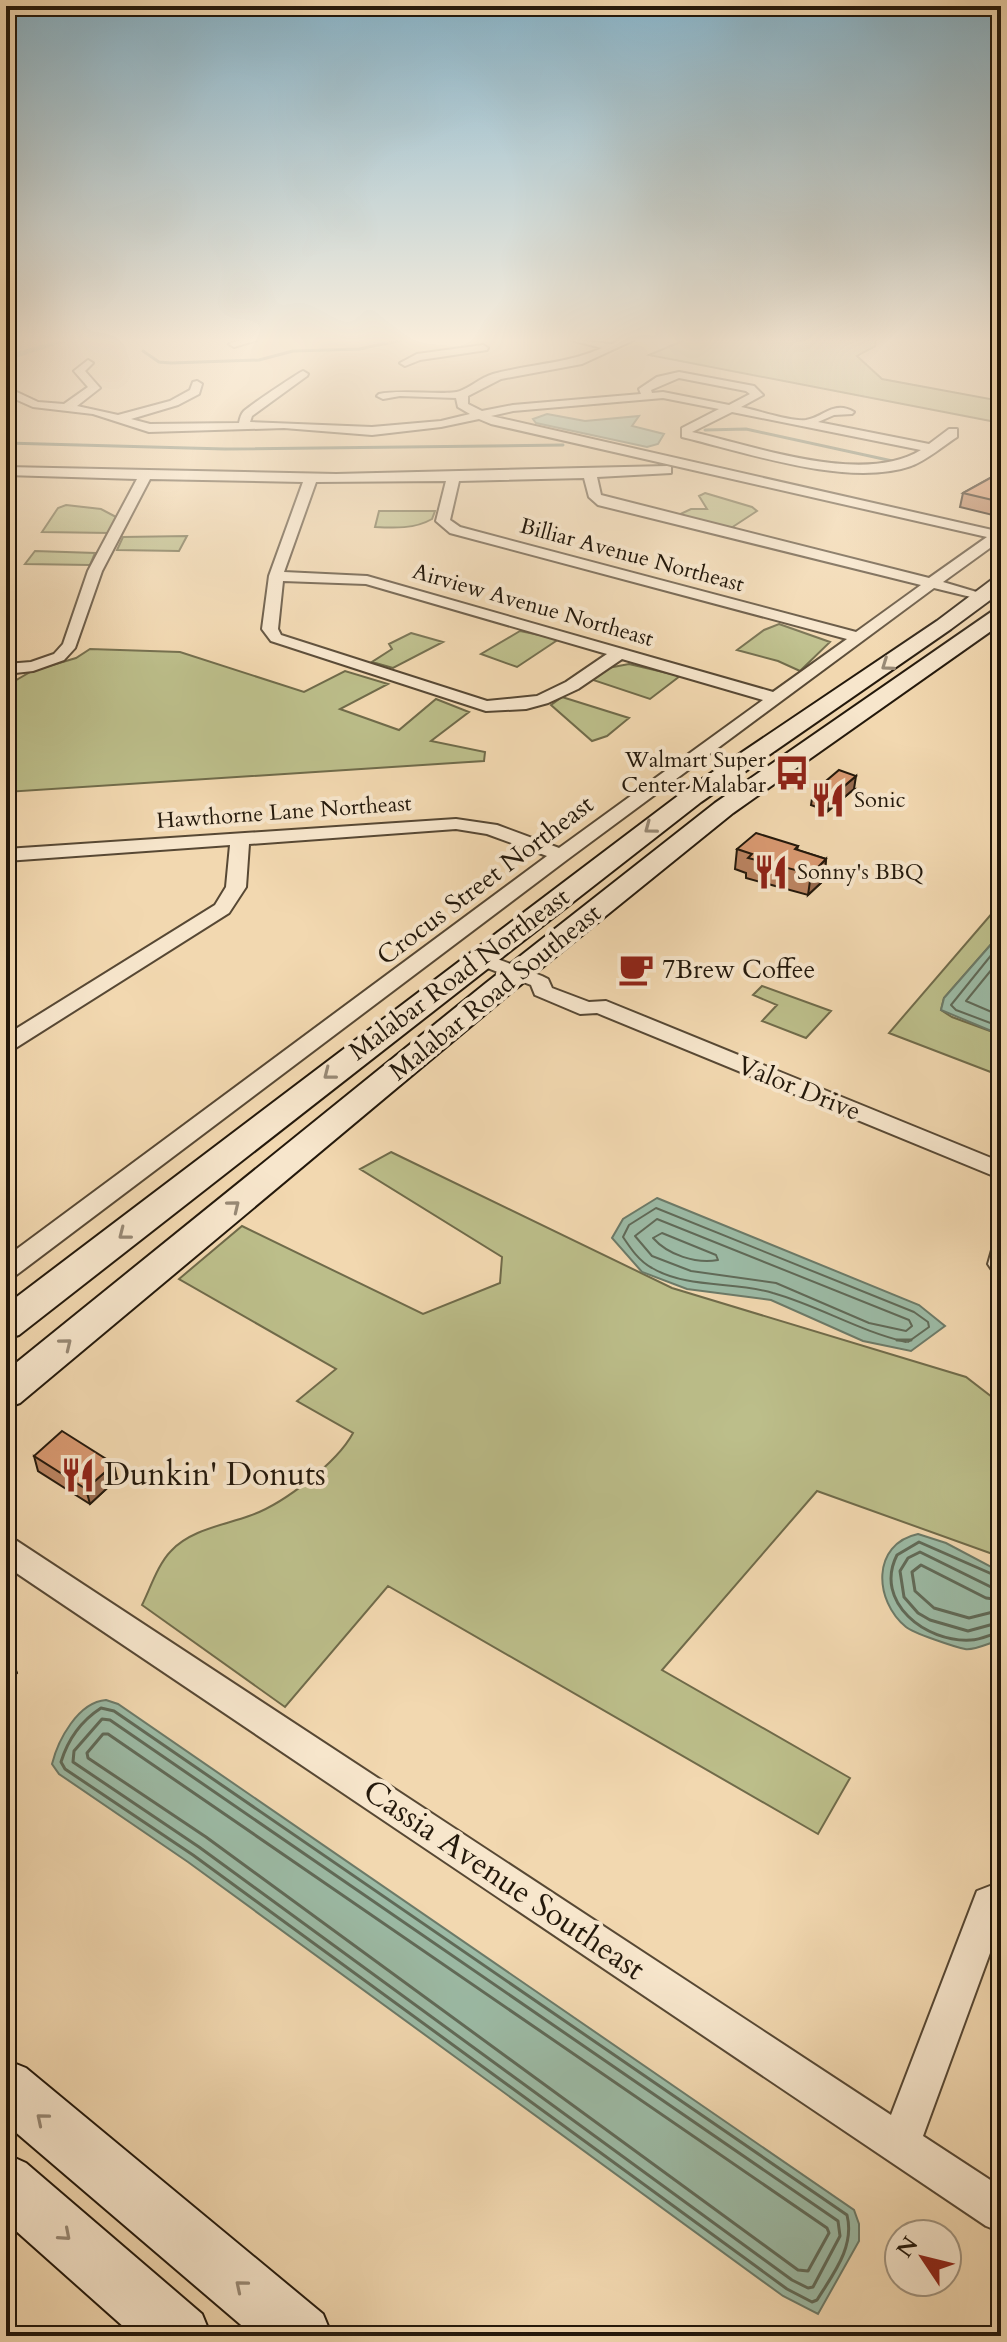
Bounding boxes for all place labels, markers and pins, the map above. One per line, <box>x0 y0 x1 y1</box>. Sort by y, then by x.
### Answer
place label: Walmart Super Center Malabar <box>621 745 767 800</box>
bus stop icon: Walmart Super Center Malabar <box>773 754 811 792</box>
restaurant icon: Sonic <box>809 781 847 819</box>
place label: Sonic <box>854 785 906 815</box>
restaurant icon: Sonny's BBQ <box>752 853 790 891</box>
place label: Sonny's BBQ <box>797 857 924 887</box>
cafe icon: 7Brew Coffee <box>617 950 655 988</box>
place label: 7Brew Coffee <box>662 952 815 987</box>
place label: Dunkin' Donuts <box>104 1453 326 1497</box>
restaurant icon: Dunkin' Donuts <box>59 1456 97 1494</box>

